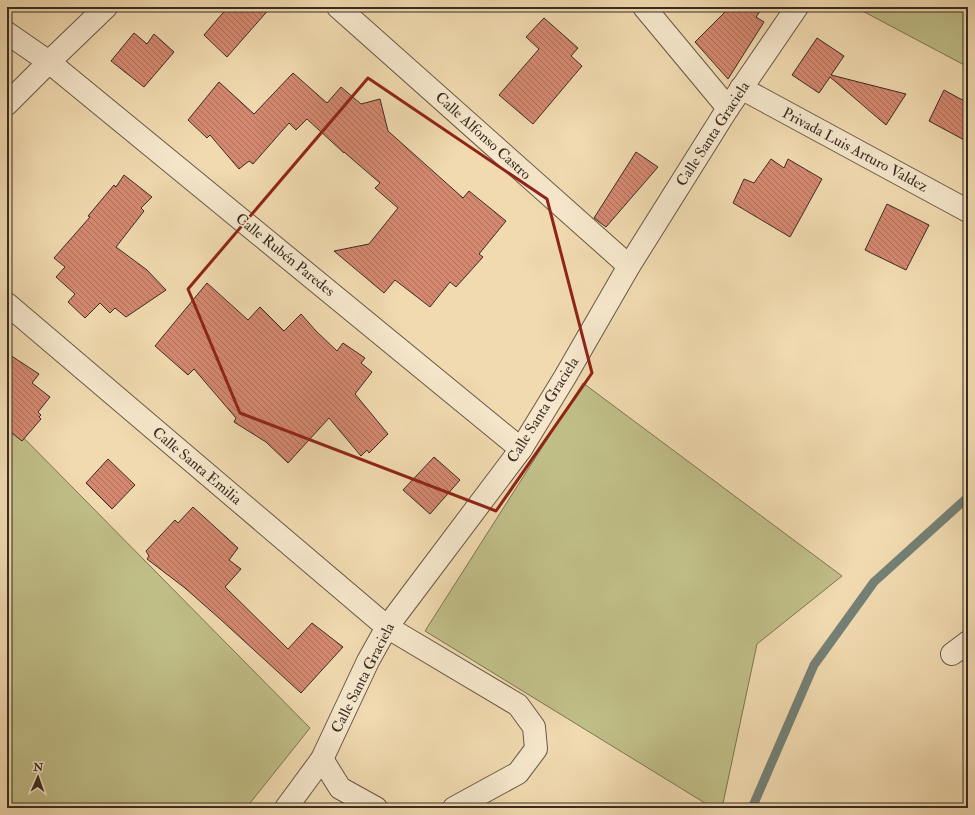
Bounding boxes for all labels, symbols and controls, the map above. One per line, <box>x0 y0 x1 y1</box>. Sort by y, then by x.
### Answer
street label: Calle Santa Graciela <box>672 77 754 190</box>
street label: Calle Alfonso Castro <box>431 88 535 184</box>
street label: Privada Luis Arturo Valdez <box>779 104 931 196</box>
street label: Calle Rubén Paredes <box>232 209 338 301</box>
street label: Calle Santa Graciela <box>503 353 584 466</box>
street label: Calle Santa Emilia <box>148 423 246 509</box>
street label: Calle Santa Graciela <box>327 619 399 736</box>
north arrow <box>18 757 58 797</box>
text: N <box>32 761 45 774</box>

